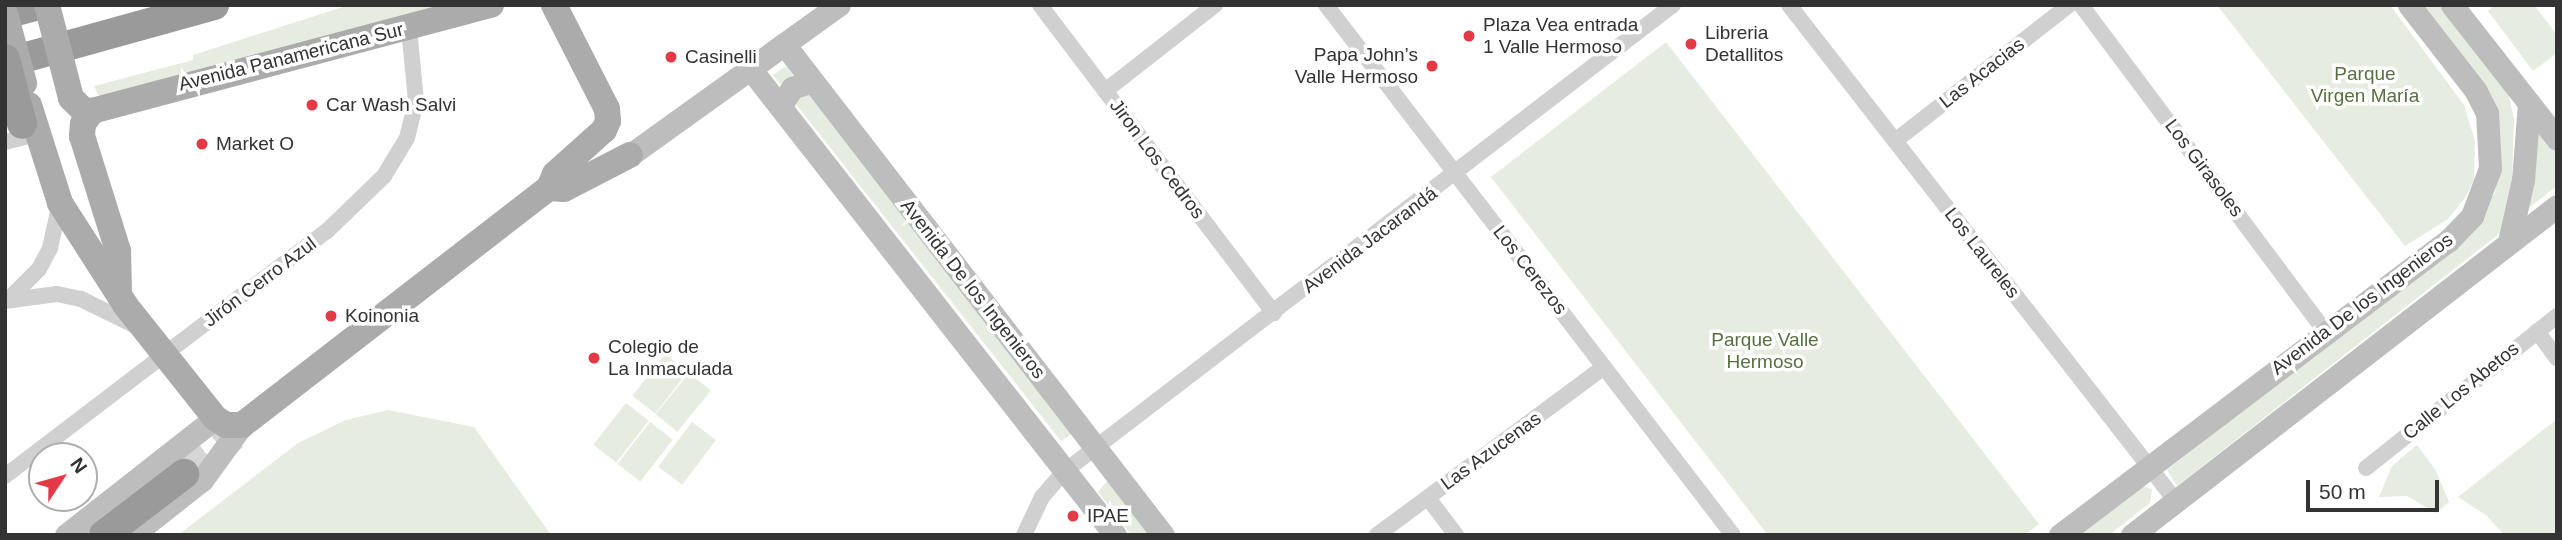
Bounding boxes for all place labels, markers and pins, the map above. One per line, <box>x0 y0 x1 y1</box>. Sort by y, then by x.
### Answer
place label: Plaza Vea entrada 1 Valle Hermoso <box>1483 14 1638 58</box>
place label: Libreria Detallitos <box>1705 22 1783 66</box>
marker: Plaza Vea entrada 1 Valle Hermoso <box>1461 28 1477 44</box>
marker: Libreria Detallitos <box>1683 36 1699 52</box>
place label: Papa John’s Valle Hermoso <box>1295 44 1418 88</box>
place label: Casinelli <box>685 46 757 68</box>
marker: Casinelli <box>663 49 679 65</box>
marker: Papa John’s Valle Hermoso <box>1424 58 1440 74</box>
place label: Car Wash Salvi <box>326 94 456 116</box>
marker: Car Wash Salvi <box>304 97 320 113</box>
place label: Market O <box>216 133 294 155</box>
marker: Market O <box>194 136 210 152</box>
place label: Koinonia <box>345 305 419 327</box>
marker: Koinonia <box>323 308 339 324</box>
place label: Colegio de La Inmaculada <box>608 336 733 380</box>
marker: Colegio de La Inmaculada <box>586 350 602 366</box>
place label: IPAE <box>1087 505 1129 527</box>
marker: IPAE <box>1065 508 1081 524</box>

